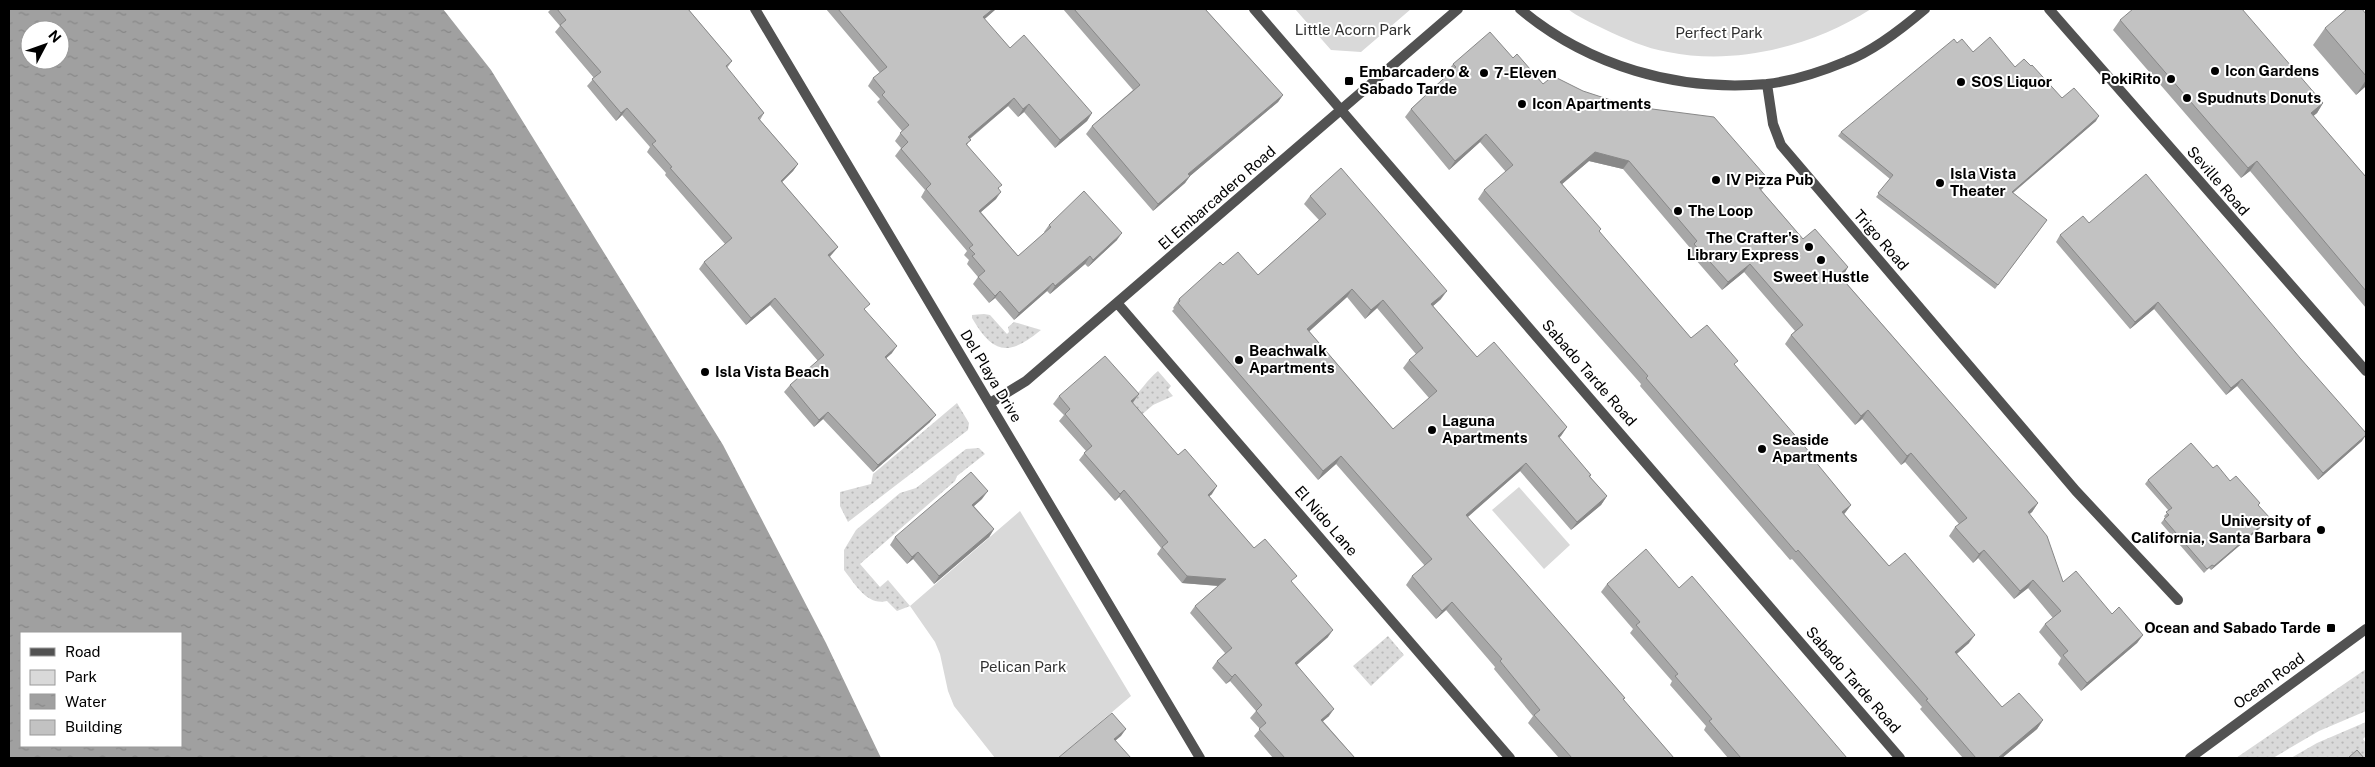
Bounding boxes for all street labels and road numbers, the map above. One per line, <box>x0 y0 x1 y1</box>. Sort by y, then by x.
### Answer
street label: El Embarcadero Road <box>1155 142 1279 253</box>
street label: Seville Road <box>2184 143 2253 219</box>
street label: Trigo Road <box>1850 206 1912 273</box>
street label: Sabado Tarde Road <box>1539 316 1640 429</box>
street label: Del Playa Drive <box>957 326 1026 425</box>
street label: El Nido Lane <box>1291 482 1361 559</box>
street label: Sabado Tarde Road <box>1803 623 1904 736</box>
street label: Ocean Road <box>2230 649 2307 712</box>

